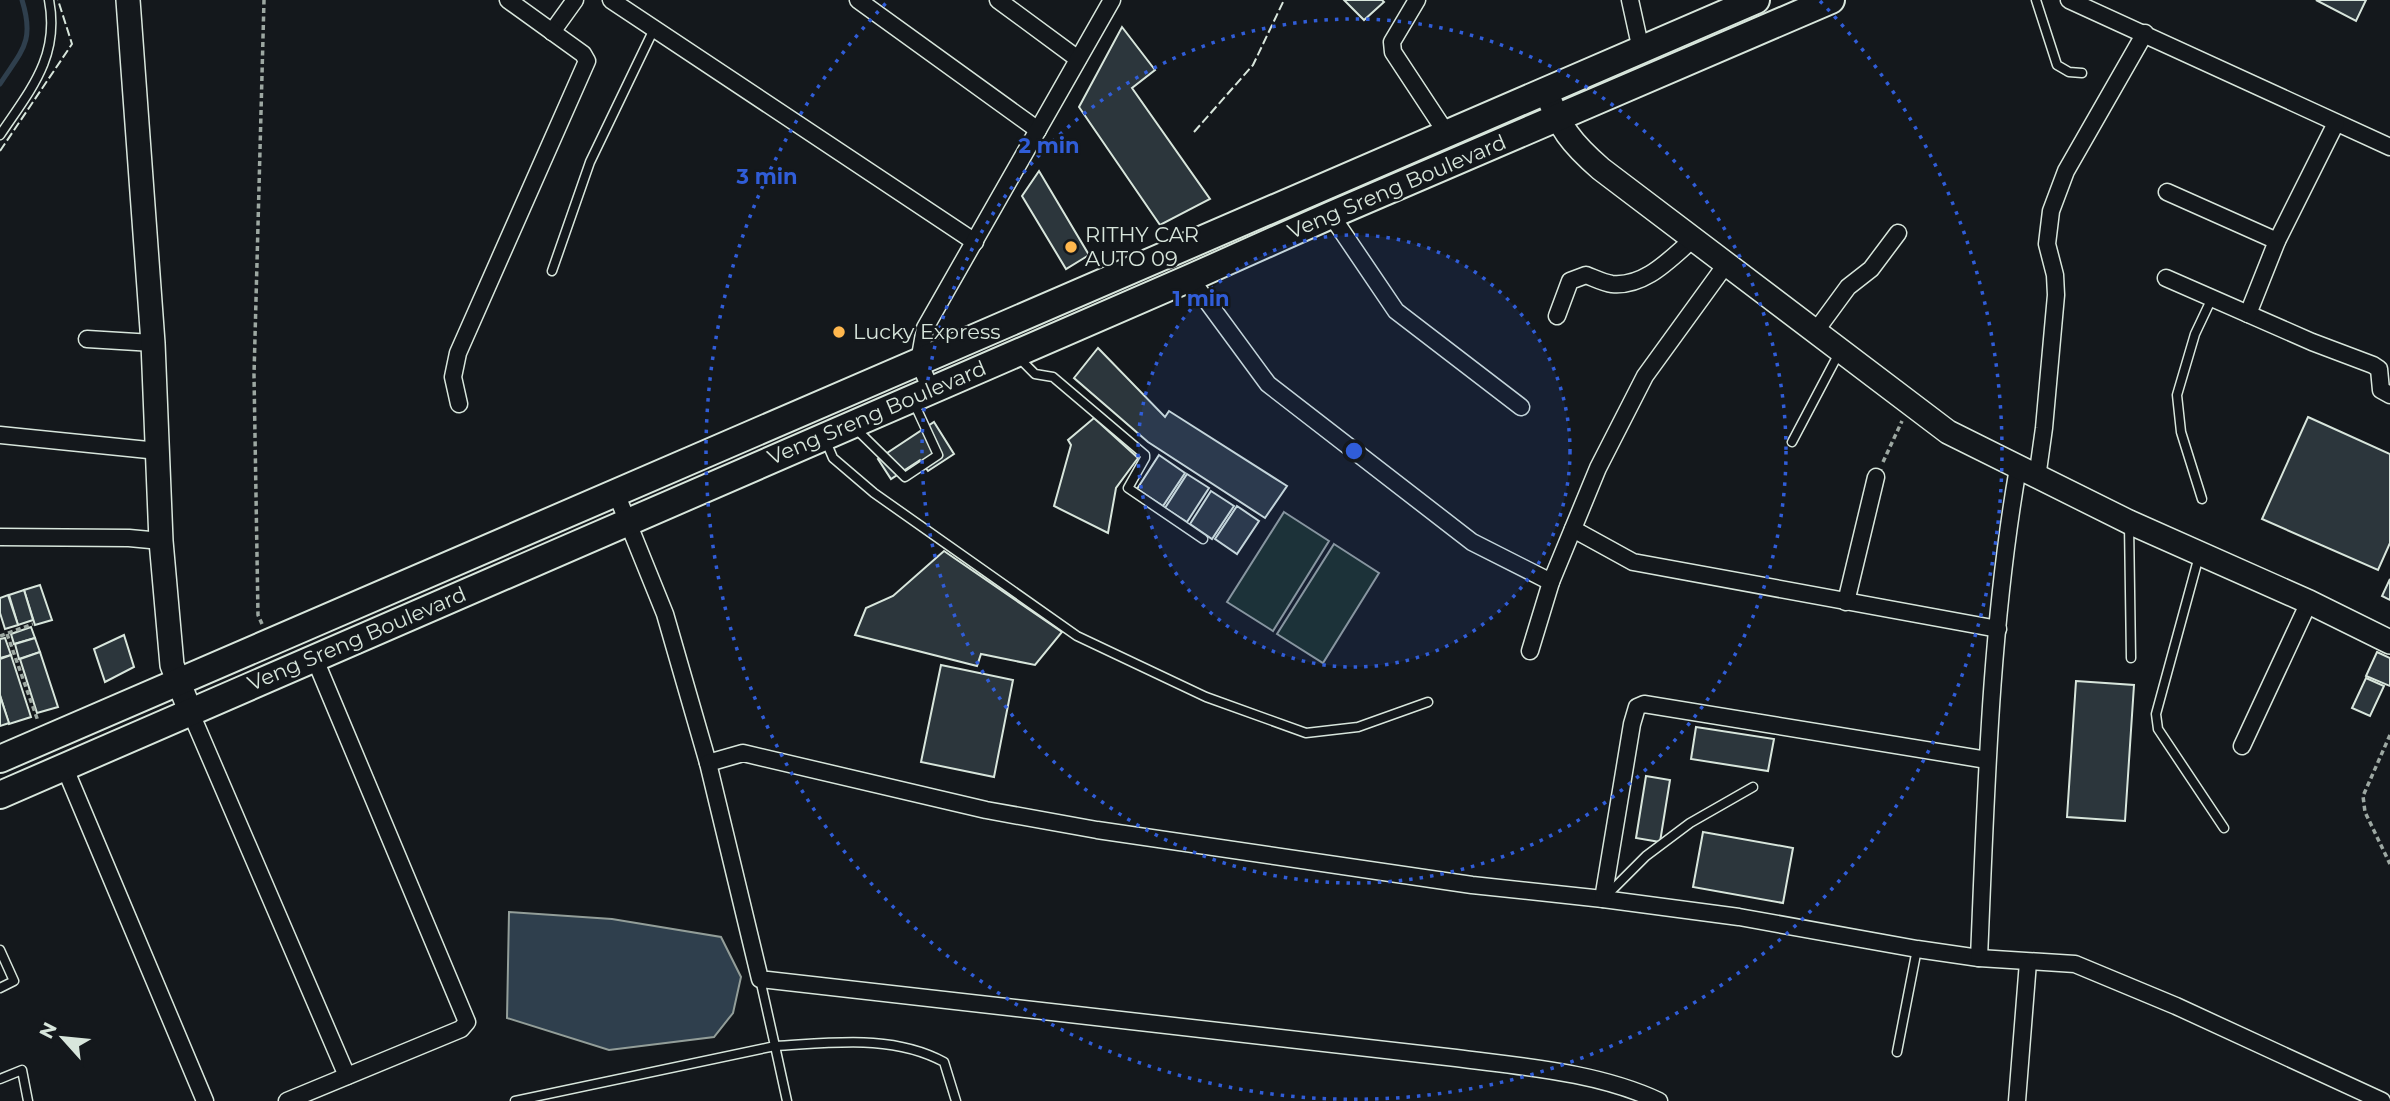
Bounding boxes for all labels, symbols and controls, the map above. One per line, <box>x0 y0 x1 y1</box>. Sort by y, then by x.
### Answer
street label: Veng Sreng Boulevard <box>1284 129 1510 244</box>
text: 2 min <box>1018 133 1080 158</box>
text: 3 min <box>735 164 798 189</box>
place label: RITHY CAR AUTO 09 <box>1085 222 1199 271</box>
marker: RITHY CAR AUTO 09 <box>1063 239 1079 255</box>
text: 1 min <box>1172 286 1230 311</box>
place label: Lucky Express <box>853 319 1000 344</box>
marker: Lucky Express <box>831 324 847 340</box>
street label: Veng Sreng Boulevard <box>764 355 990 470</box>
centre of rings <box>1342 439 1366 463</box>
street label: Veng Sreng Boulevard <box>244 581 470 696</box>
north arrow <box>28 1003 98 1073</box>
text: N <box>35 1018 62 1043</box>

